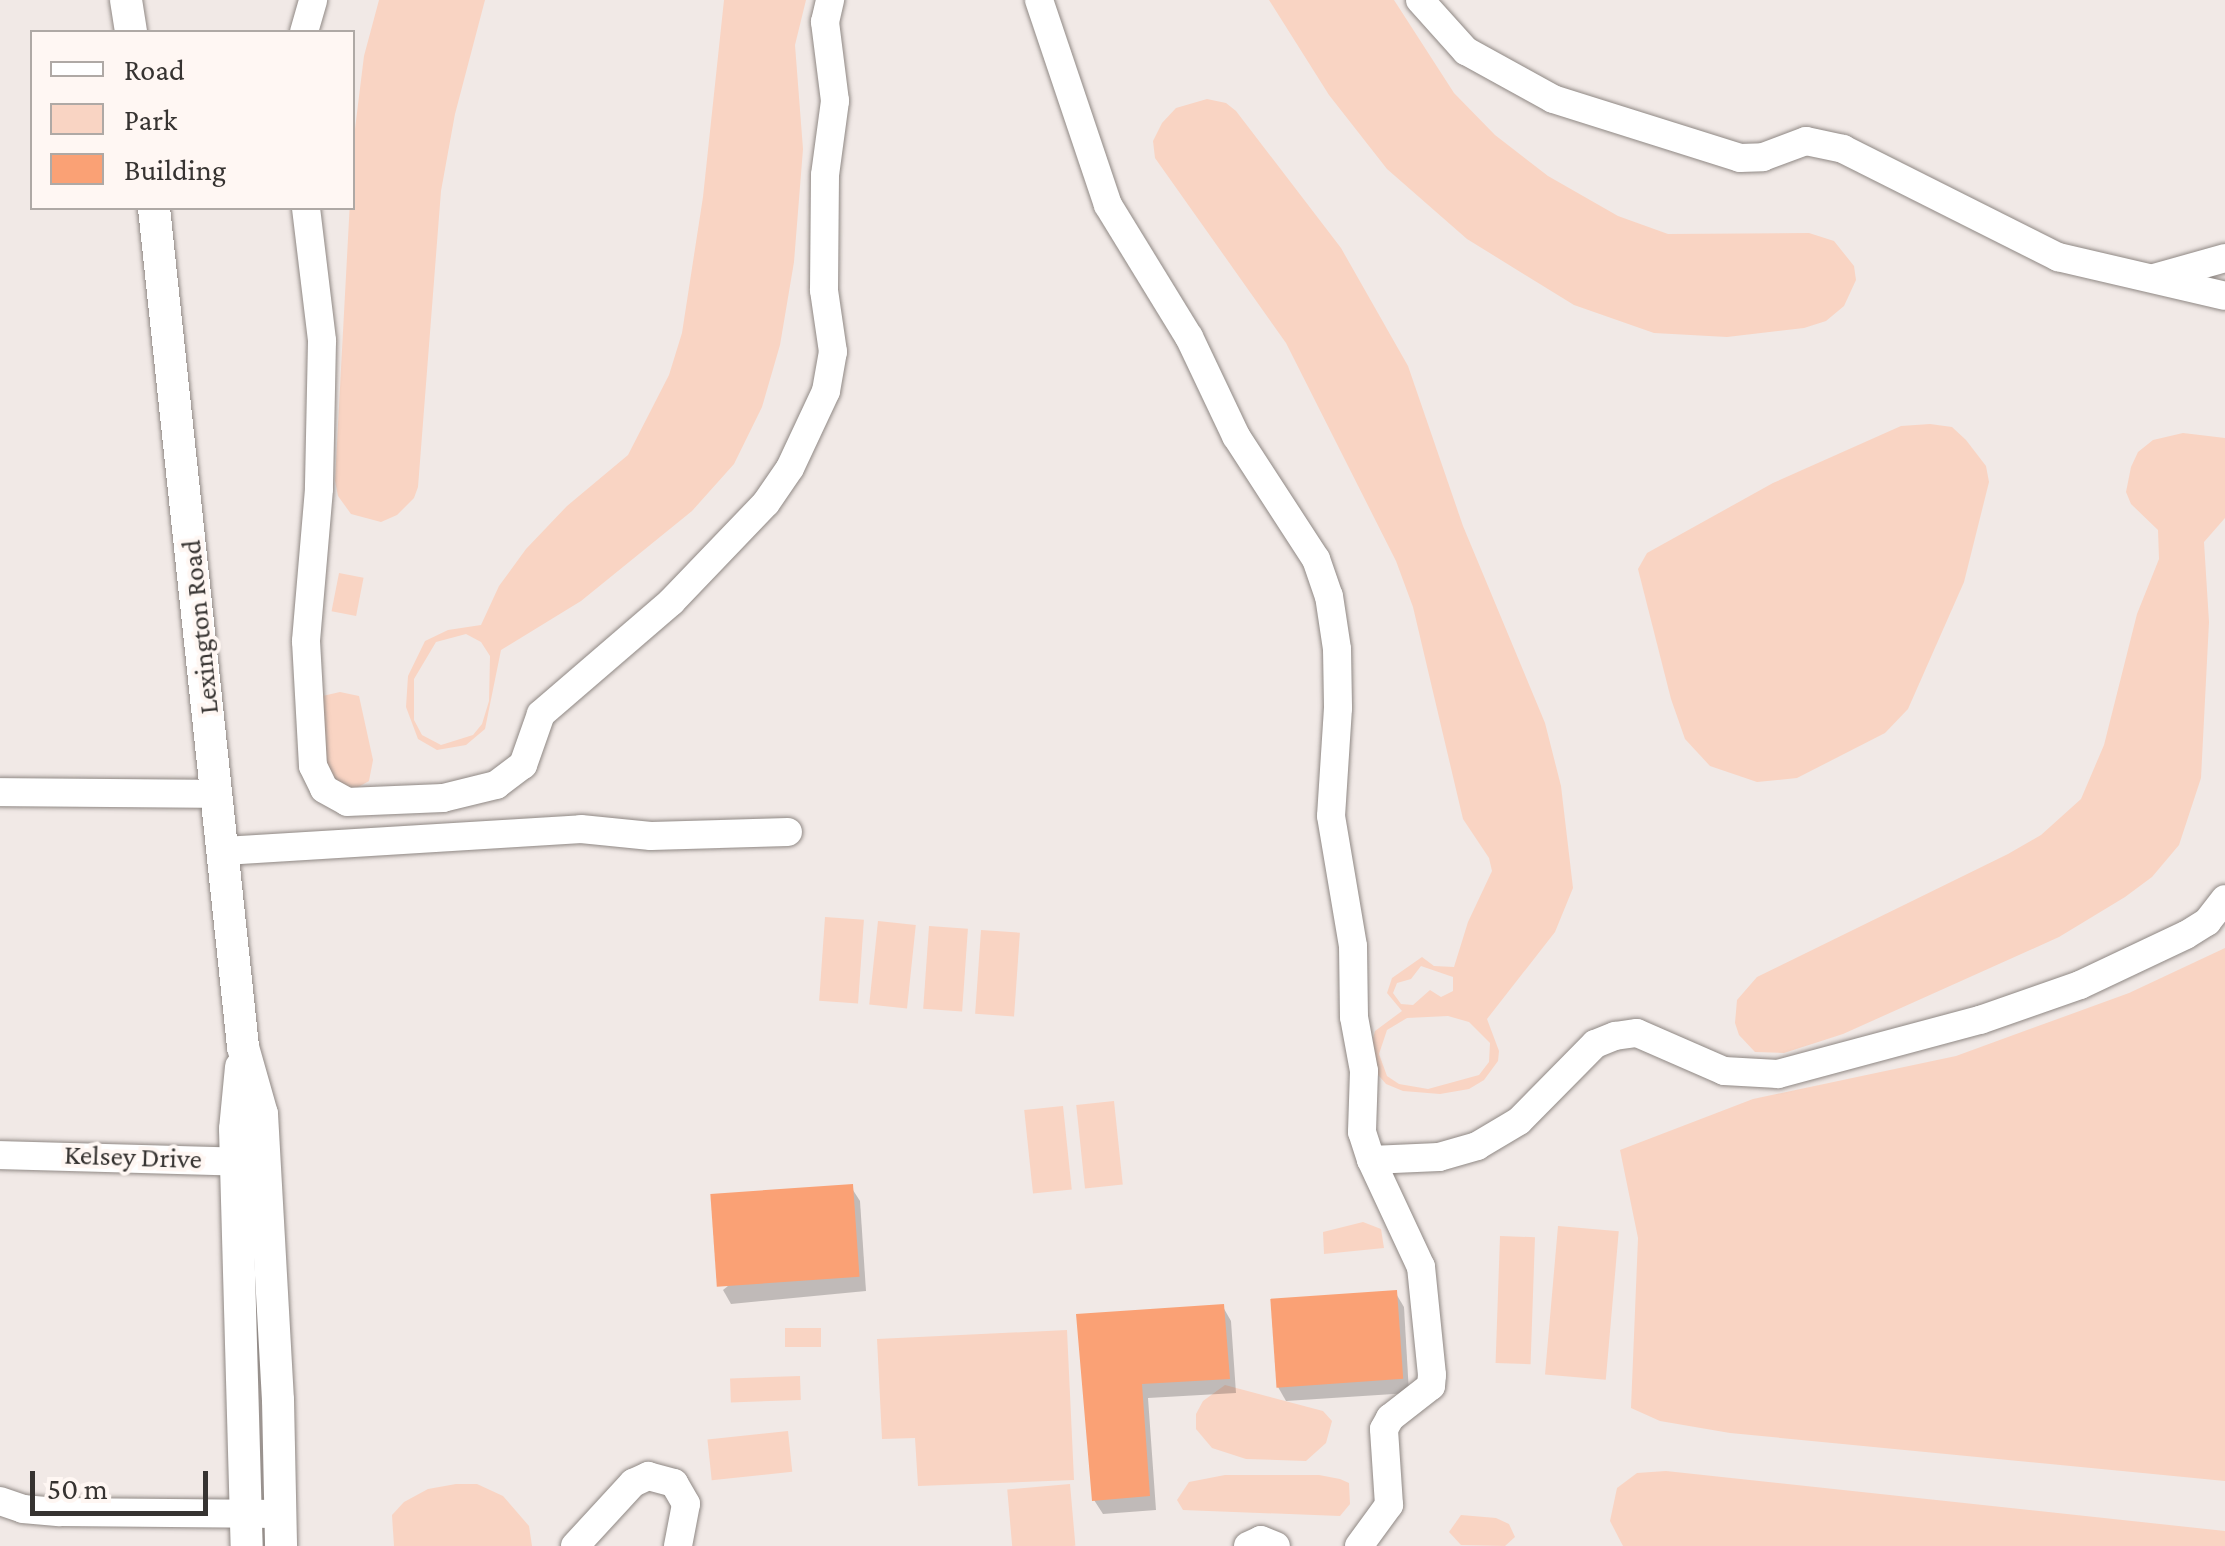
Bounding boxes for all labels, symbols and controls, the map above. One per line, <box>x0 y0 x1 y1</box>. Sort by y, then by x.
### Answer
legend <box>30 30 355 210</box>
text: Road <box>124 53 185 86</box>
text: Park <box>124 103 177 136</box>
text: Building <box>124 153 226 186</box>
street label: Lexington Road <box>174 538 226 716</box>
street label: Kelsey Drive <box>64 1138 202 1176</box>
scale bar <box>35 1451 212 1513</box>
text: 50 m <box>47 1472 108 1505</box>

